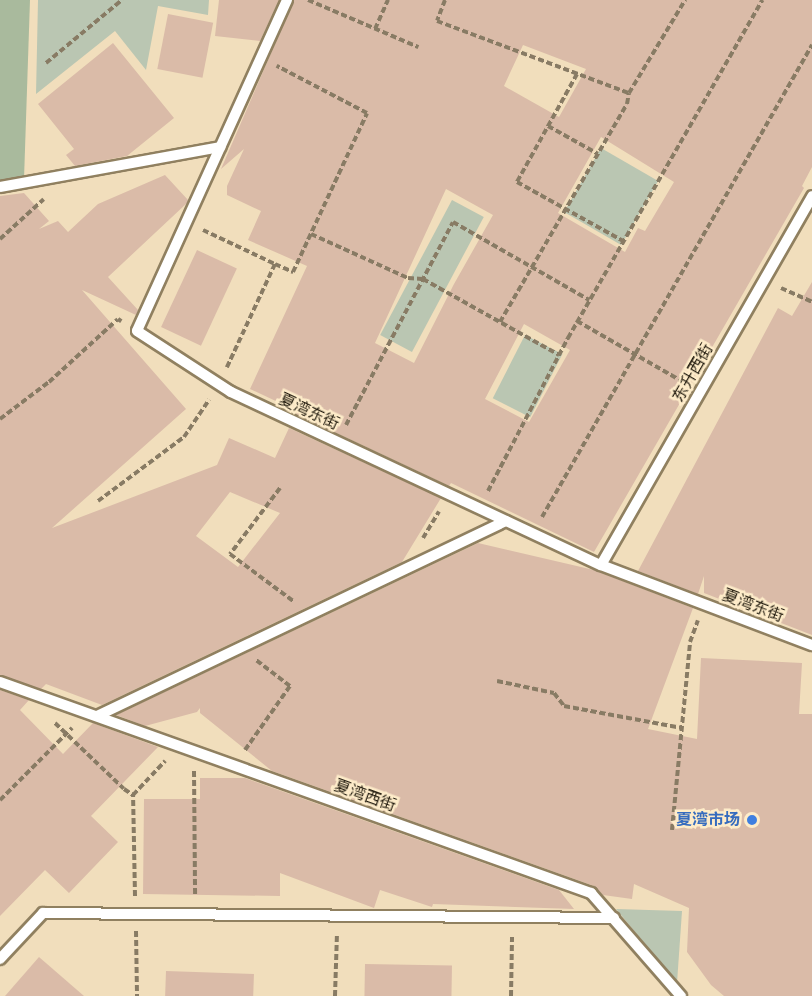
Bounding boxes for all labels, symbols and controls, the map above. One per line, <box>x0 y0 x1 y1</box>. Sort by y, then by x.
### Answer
street label: 东升西街 <box>669 340 717 406</box>
street label: 夏湾东街 <box>276 390 342 434</box>
street label: 夏湾东街 <box>720 586 786 626</box>
street label: 夏湾西街 <box>332 776 398 816</box>
place label: 夏湾市场 <box>676 810 740 830</box>
marker: 夏湾市场 <box>745 813 759 827</box>

